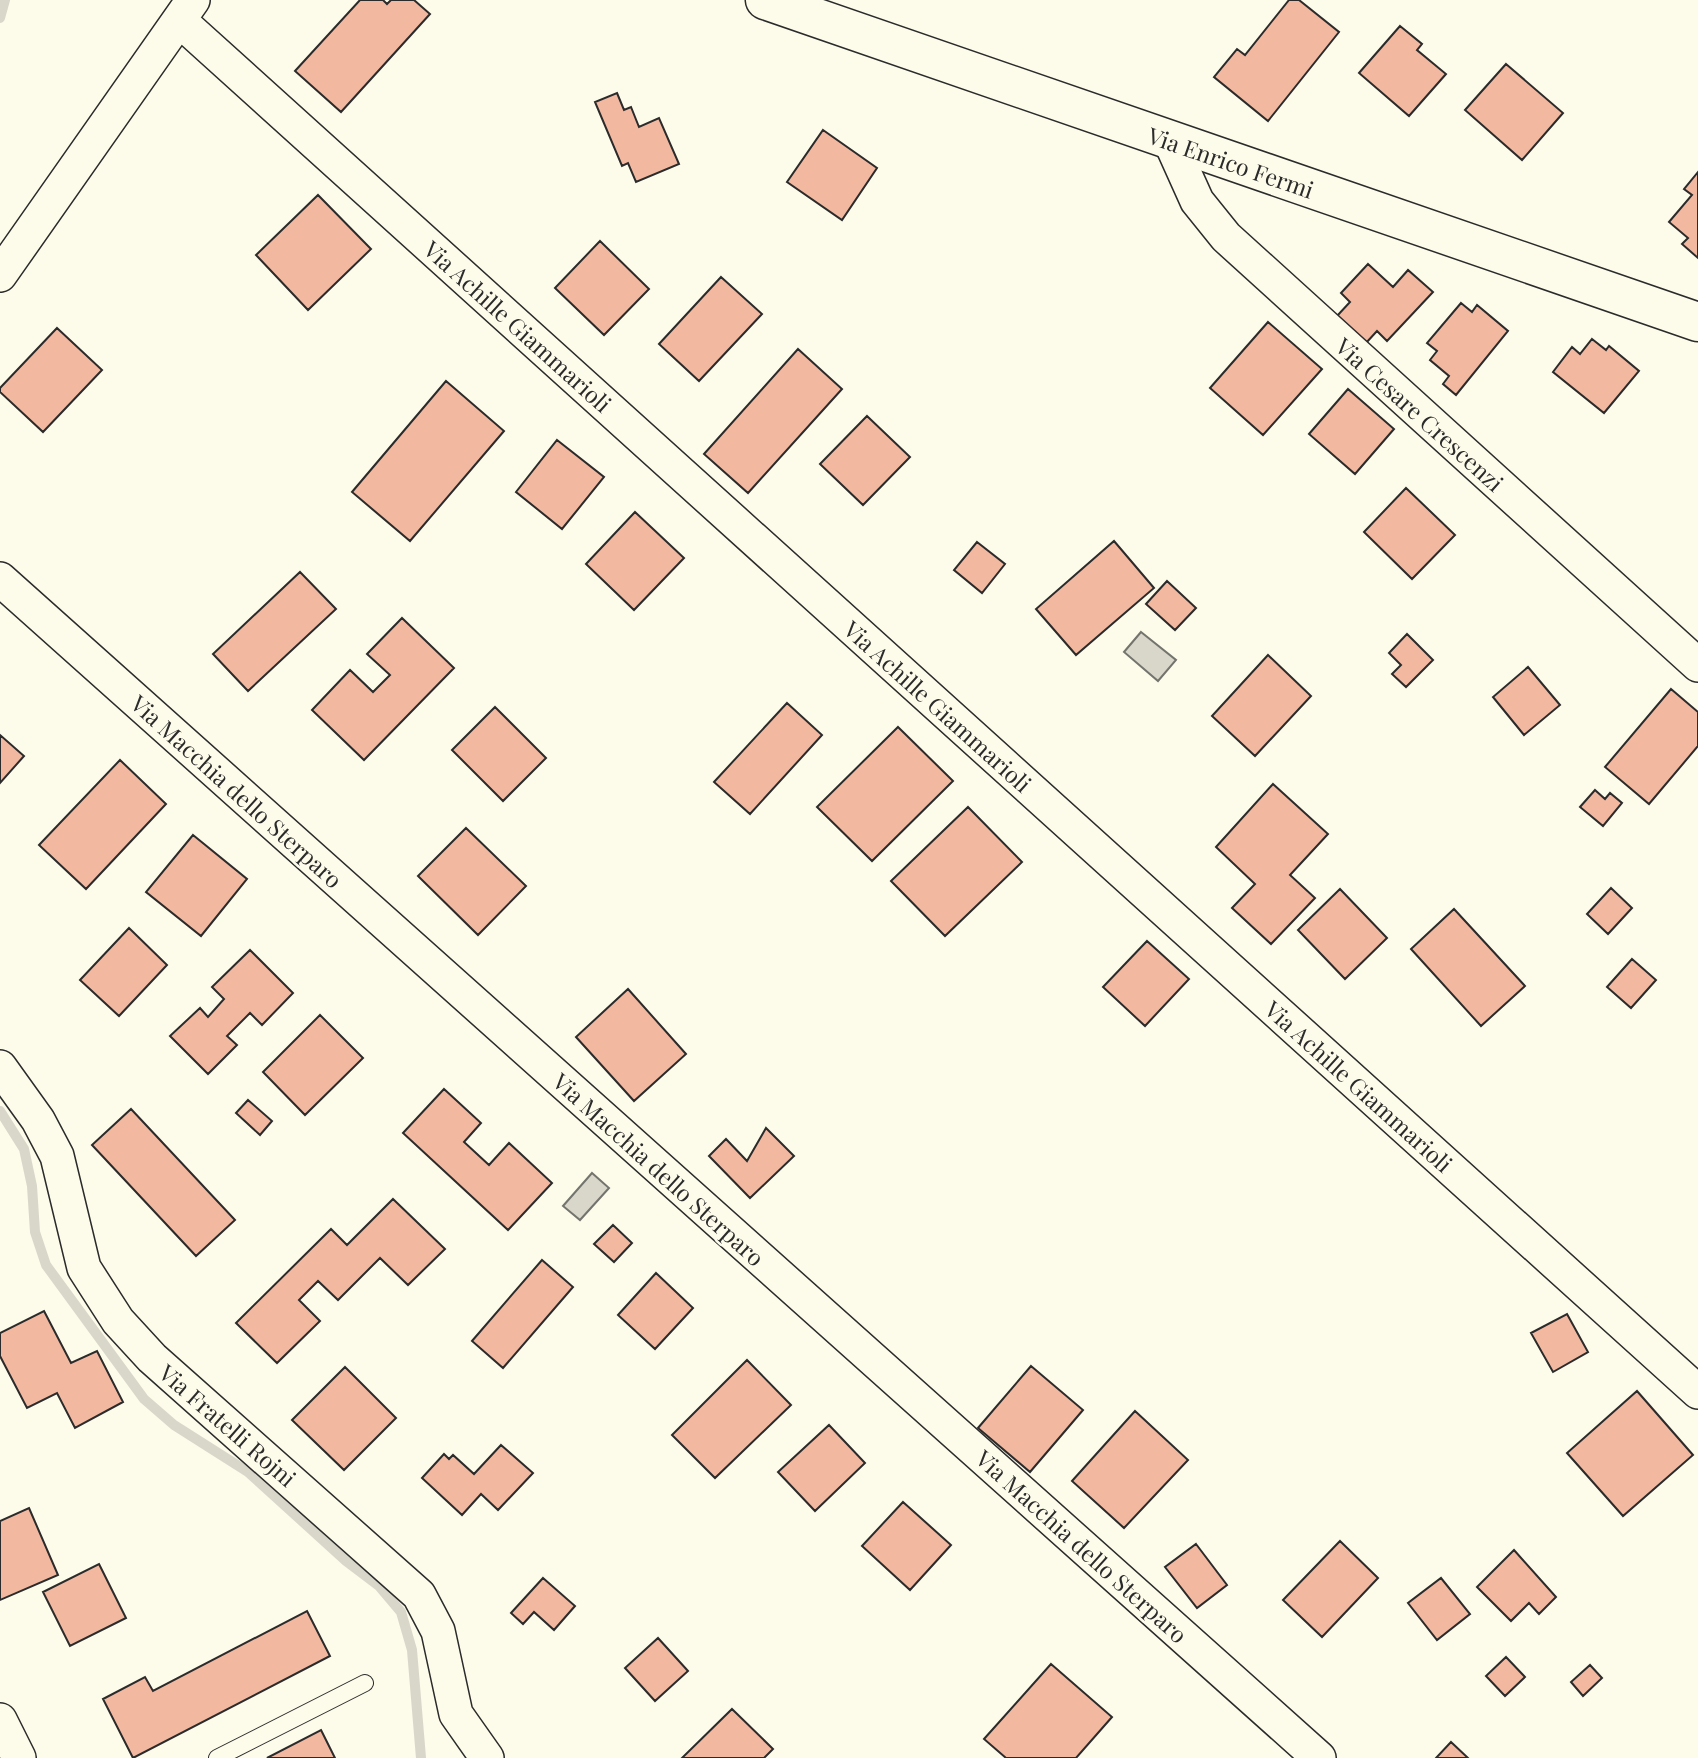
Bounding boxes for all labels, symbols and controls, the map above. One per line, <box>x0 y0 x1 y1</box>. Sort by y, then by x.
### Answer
street label: Via Enrico Fermi <box>1143 119 1318 205</box>
street label: Via Achille Giammarioli <box>417 233 619 419</box>
street label: Via Cesare Crescenzi <box>1329 330 1511 498</box>
street label: Via Achille Giammarioli <box>837 613 1039 799</box>
street label: Via Macchia dello Sterparo <box>124 687 349 894</box>
street label: Via Achille Giammarioli <box>1258 993 1460 1179</box>
street label: Via Macchia dello Sterparo <box>546 1065 771 1272</box>
street label: Via Fratelli Rojni <box>152 1356 303 1493</box>
street label: Via Macchia dello Sterparo <box>969 1442 1194 1649</box>

